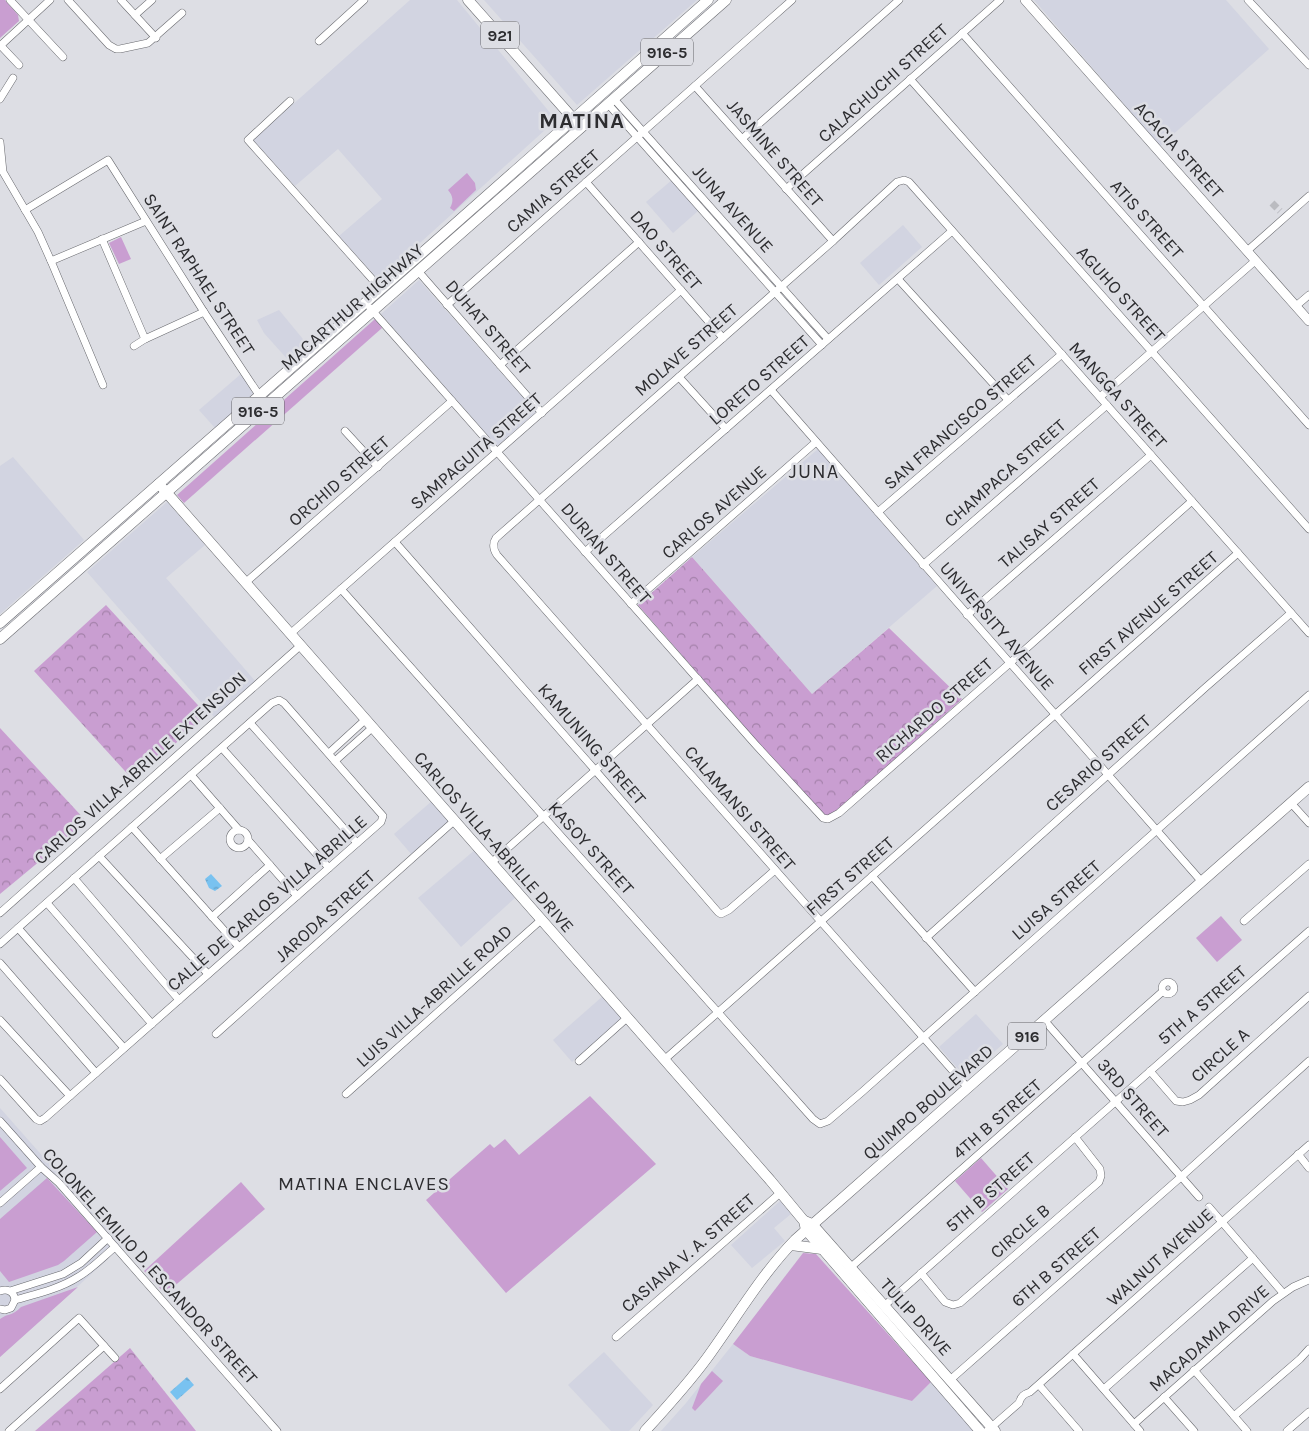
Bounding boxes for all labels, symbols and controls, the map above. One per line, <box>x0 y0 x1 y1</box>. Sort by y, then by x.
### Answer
street label: CALACHUCHI STREET <box>813 19 953 147</box>
road number: 921 <box>481 22 519 48</box>
road number: 916-5 <box>641 38 693 66</box>
street label: JASMINE STREET <box>722 95 828 211</box>
street label: ACACIA STREET <box>1130 97 1228 203</box>
district label: MATINA <box>539 108 625 134</box>
street label: CAMIA STREET <box>502 145 604 237</box>
street label: JUNA AVENUE <box>688 161 778 257</box>
street label: ATIS STREET <box>1106 175 1188 263</box>
street label: SAINT RAPHAEL STREET <box>138 189 260 359</box>
street label: DAO STREET <box>625 206 707 294</box>
street label: MACARTHUR HIGHWAY <box>276 239 428 375</box>
street label: AGUHO STREET <box>1072 241 1170 347</box>
street label: DUHAT STREET <box>441 275 535 379</box>
street label: MOLAVE STREET <box>630 299 742 401</box>
street label: LORETO STREET <box>704 330 814 430</box>
street label: MANGGA STREET <box>1064 337 1172 453</box>
street label: SAN FRANCISCO STREET <box>879 350 1041 494</box>
street label: SAMPAGUITA STREET <box>406 388 546 514</box>
road number: 916-5 <box>232 398 284 424</box>
street label: CHAMPACA STREET <box>940 414 1070 532</box>
street label: ORCHID STREET <box>284 431 394 531</box>
street label: CARLOS AVENUE <box>657 460 771 564</box>
district label: JUNA <box>789 460 839 483</box>
street label: TALISAY STREET <box>994 473 1104 573</box>
street label: DURIAN STREET <box>556 498 656 608</box>
street label: FIRST AVENUE STREET <box>1073 546 1223 680</box>
street label: UNIVERSITY AVENUE <box>935 557 1059 695</box>
street label: RICHARDO STREET <box>871 653 997 767</box>
street label: CARLOS VILLA-ABRILLE EXTENSION <box>29 667 251 869</box>
street label: KAMUNING STREET <box>533 679 651 809</box>
street label: CESARIO STREET <box>1041 710 1155 816</box>
street label: CALAMANSI STREET <box>680 741 800 875</box>
street label: CARLOS VILLA-ABRILLE DRIVE <box>409 747 579 937</box>
street label: KASOY STREET <box>543 797 639 899</box>
street label: CALLE DE CARLOS VILLA ABRILLE <box>163 810 371 996</box>
street label: FIRST STREET <box>801 832 899 920</box>
street label: LUISA STREET <box>1007 855 1105 945</box>
street label: JARODA STREET <box>270 865 380 967</box>
street label: LUIS VILLA-ABRILLE ROAD <box>351 920 517 1072</box>
street label: 5TH A STREET <box>1153 961 1251 1049</box>
road number: 916 <box>1008 1022 1046 1050</box>
street label: CIRCLE A <box>1186 1023 1254 1087</box>
street label: QUIMPO BOULEVARD <box>858 1039 998 1165</box>
street label: 3RD STREET <box>1093 1054 1173 1142</box>
street label: 4TH B STREET <box>948 1074 1046 1164</box>
street label: COLONEL EMILIO D. ESCANDOR STREET <box>38 1143 262 1389</box>
street label: 5TH B STREET <box>941 1147 1039 1237</box>
district label: MATINA ENCLAVES <box>278 1173 450 1195</box>
street label: CASIANA V. A. STREET <box>617 1189 759 1317</box>
street label: CIRCLE B <box>986 1199 1054 1263</box>
street label: WALNUT AVENUE <box>1102 1203 1218 1311</box>
street label: 6TH B STREET <box>1007 1222 1105 1312</box>
street label: TULIP DRIVE <box>875 1274 957 1360</box>
street label: MACADAMIA DRIVE <box>1144 1280 1274 1396</box>

